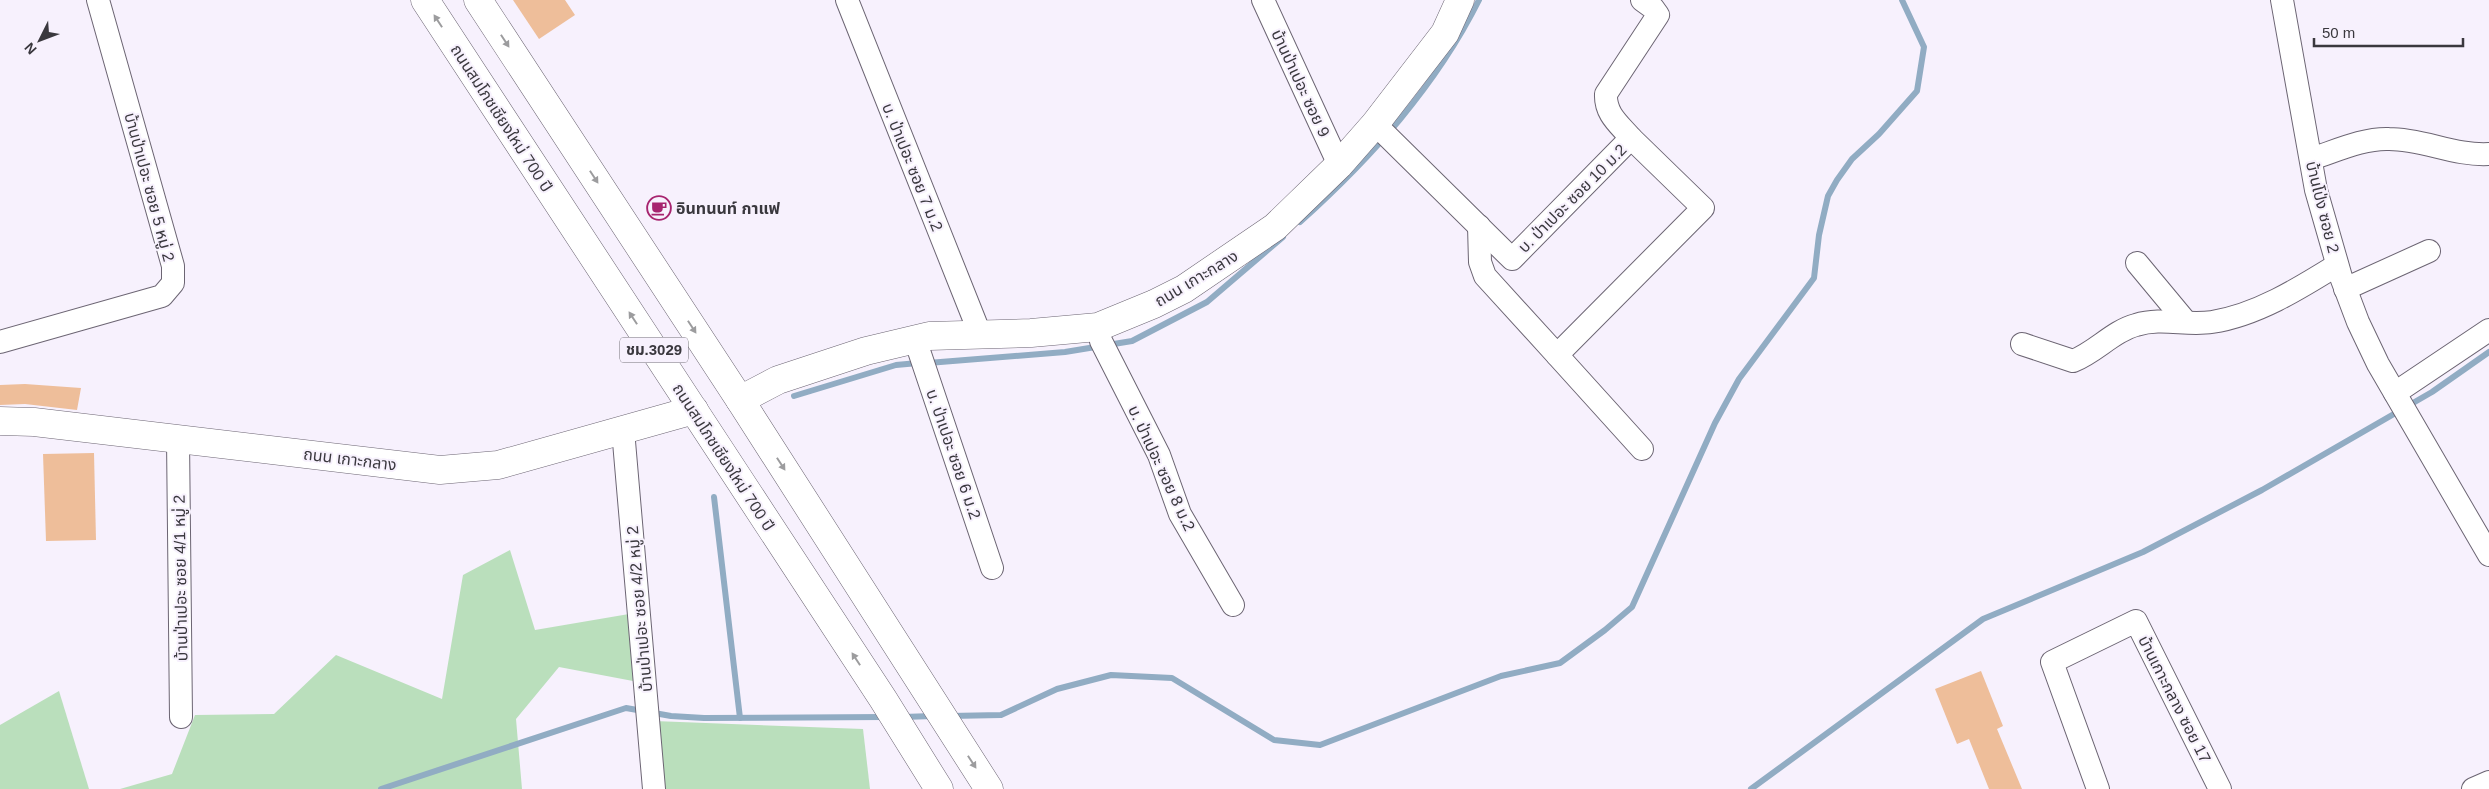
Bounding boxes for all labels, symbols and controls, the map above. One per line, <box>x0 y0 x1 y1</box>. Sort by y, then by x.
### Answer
one-way arrow <box>434 14 443 28</box>
north arrow <box>15 15 65 65</box>
scale bar <box>2314 15 2463 47</box>
text: 50 m <box>2322 24 2355 41</box>
street label: บ้านป่าเปอะ ซอย 9 <box>1268 27 1333 140</box>
one-way arrow <box>500 34 510 47</box>
text: N <box>21 40 40 58</box>
street label: ถนนสมโภชเชียงใหม่ 700 ปี <box>448 41 556 195</box>
street label: บ. ป่าเปอะ ซอย 7 ม.2 <box>879 101 946 234</box>
street label: บ้านป่าเปอะ ซอย 5 หมู่ 2 <box>120 111 178 264</box>
street label: บ. ป่าเปอะ ซอย 10 ม.2 <box>1515 141 1630 256</box>
street label: บ้านโป่ง ซอย 2 <box>2303 159 2342 255</box>
one-way arrow <box>589 170 599 183</box>
cafe icon: อินทนนท์ กาแฟ <box>646 195 672 221</box>
place label: อินทนนท์ กาแฟ <box>676 200 781 217</box>
street label: ถนน เกาะกลาง <box>1152 247 1241 310</box>
one-way arrow <box>628 311 638 324</box>
one-way arrow <box>688 321 697 334</box>
road number: ชม.3029 <box>620 338 688 362</box>
street label: ถนนสมโภชเชียงใหม่ 700 ปี <box>670 380 778 534</box>
street label: บ. ป่าเปอะ ซอย 6 ม.2 <box>923 387 984 522</box>
street label: บ. ป่าเปอะ ซอย 8 ม.2 <box>1125 403 1198 534</box>
street label: ถนน เกาะกลาง <box>302 445 398 474</box>
one-way arrow <box>776 457 786 470</box>
street label: บ้านป่าเปอะ ซอย 4/1 หมู่ 2 <box>171 494 191 661</box>
street label: บ้านป่าเปอะ ซอย 4/2 หมู่ 2 <box>624 525 656 693</box>
street label: บ้านเกาะกลาง ซอย 17 <box>2135 633 2214 766</box>
one-way arrow <box>852 652 861 665</box>
one-way arrow <box>967 756 977 769</box>

